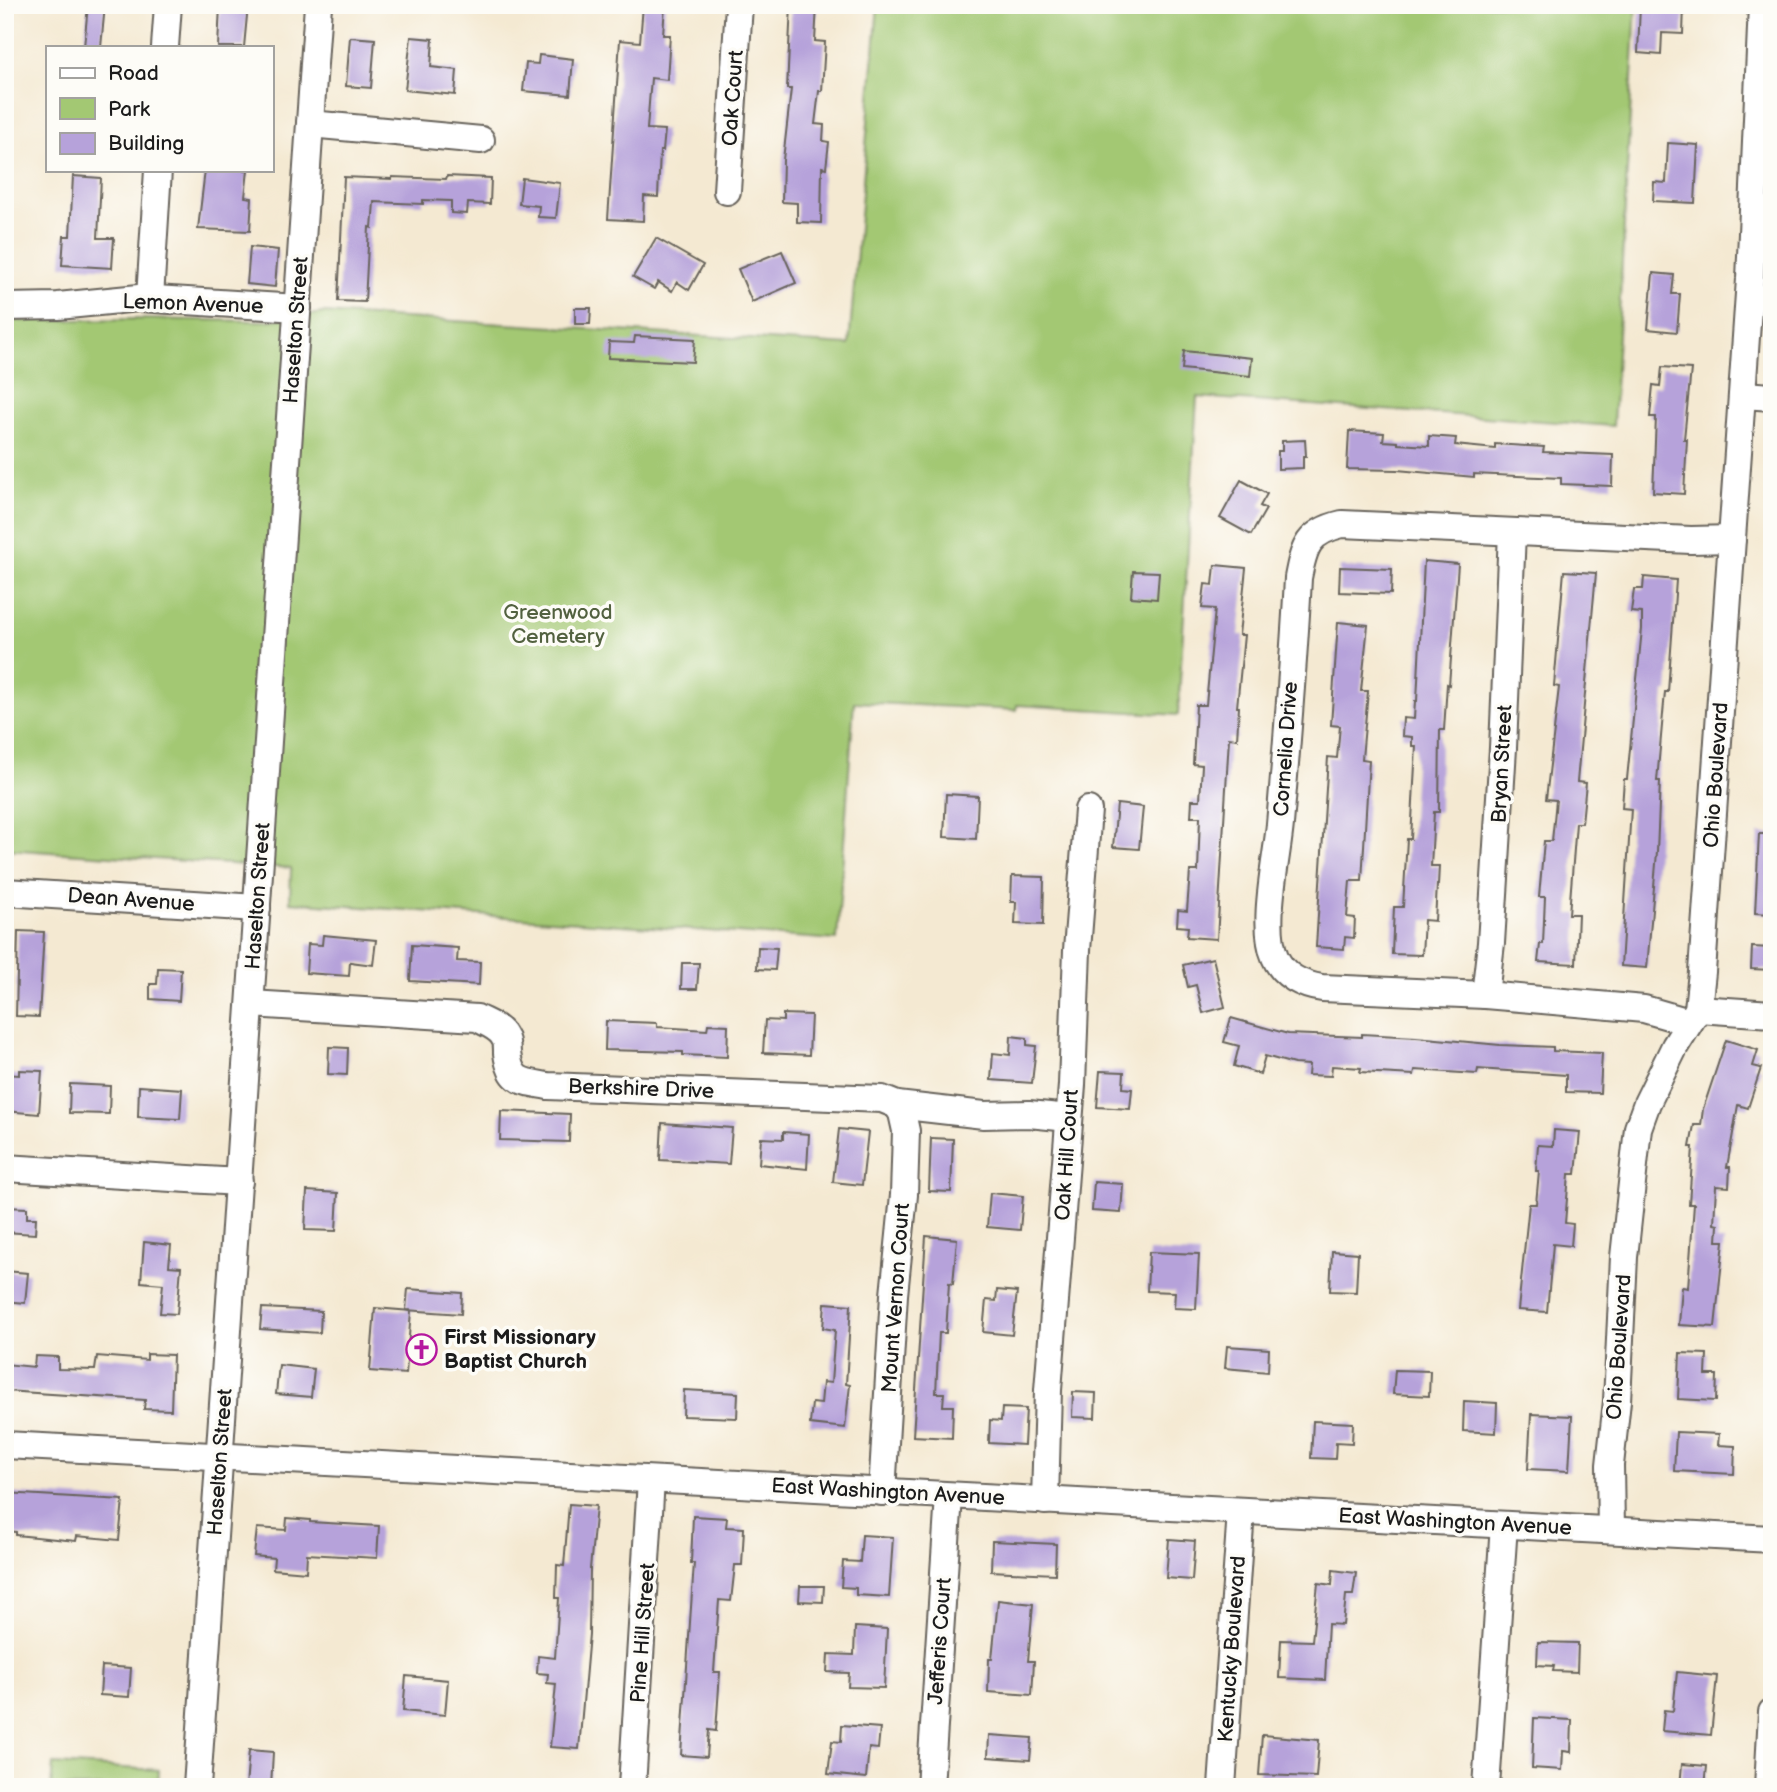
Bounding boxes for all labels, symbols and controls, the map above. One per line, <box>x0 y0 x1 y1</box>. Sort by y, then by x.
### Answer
legend <box>46 46 273 172</box>
street label: Oak Court <box>717 49 749 147</box>
text: Road <box>108 61 159 86</box>
text: Park <box>108 97 151 122</box>
text: Building <box>108 131 184 156</box>
street label: Haselton Street <box>278 255 314 404</box>
street label: Lemon Avenue <box>122 289 264 319</box>
park label: Greenwood Cemetery <box>503 600 613 649</box>
street label: Cornelia Drive <box>1269 681 1303 817</box>
street label: Ohio Boulevard <box>1698 701 1734 849</box>
street label: Bryan Street <box>1486 704 1518 824</box>
street label: Haselton Street <box>240 821 276 970</box>
street label: Dean Avenue <box>67 883 195 917</box>
street label: Berkshire Drive <box>567 1074 715 1104</box>
street label: Oak Hill Court <box>1050 1088 1084 1221</box>
street label: Mount Vernon Court <box>877 1202 915 1394</box>
street label: Ohio Boulevard <box>1601 1273 1637 1421</box>
place label: First Missionary Baptist Church <box>444 1325 596 1374</box>
church icon: First Missionary Baptist Church <box>404 1332 438 1366</box>
street label: Haselton Street <box>202 1387 238 1536</box>
street label: East Washington Avenue <box>771 1473 1005 1511</box>
street label: East Washington Avenue <box>1338 1503 1572 1541</box>
street label: Kentucky Boulevard <box>1213 1555 1251 1743</box>
street label: Pine Hill Street <box>626 1561 660 1704</box>
street label: Jefferis Court <box>923 1576 957 1705</box>

